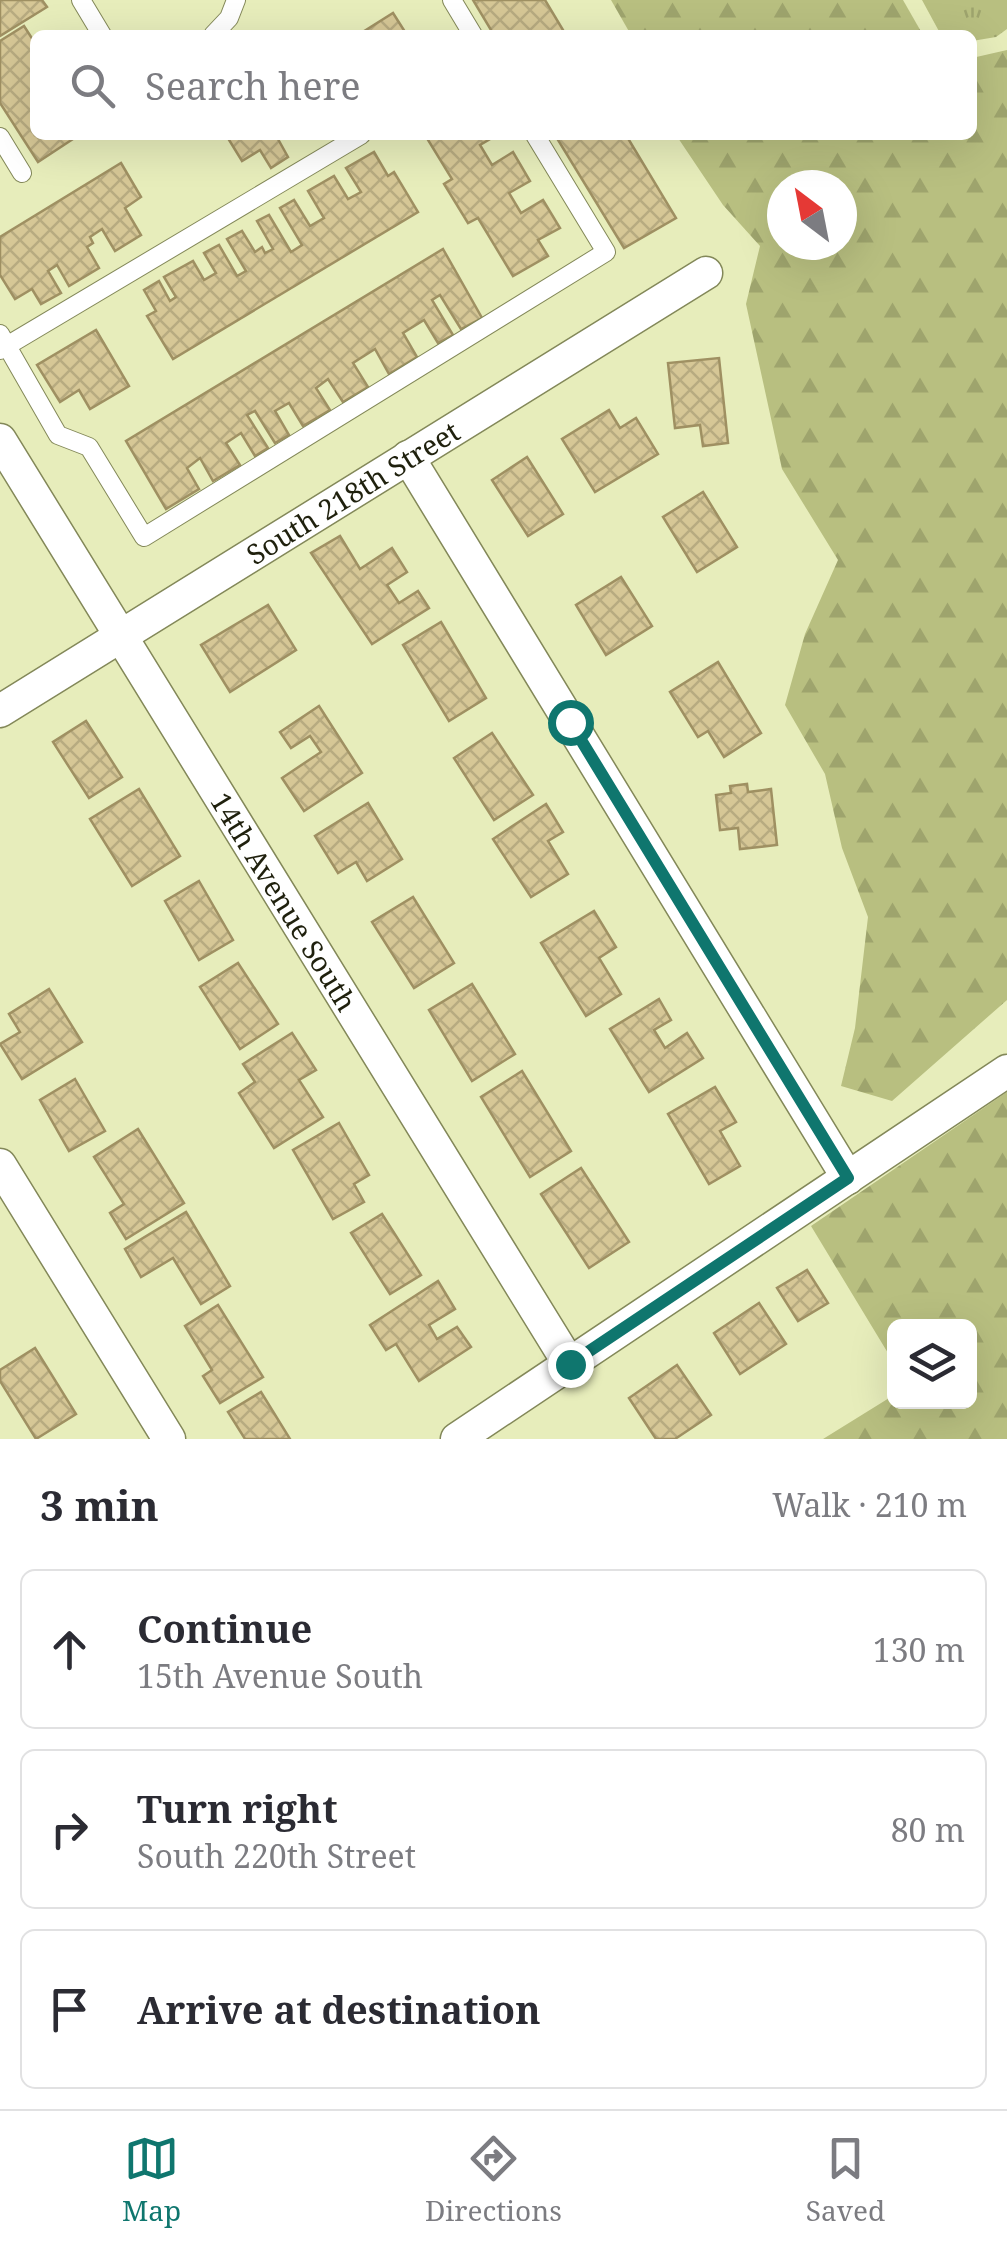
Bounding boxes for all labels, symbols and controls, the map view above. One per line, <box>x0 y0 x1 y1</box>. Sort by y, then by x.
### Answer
search box <box>30 30 977 140</box>
icon: search <box>65 58 120 113</box>
text: Search here <box>145 59 361 111</box>
north arrow <box>767 170 857 260</box>
street label: South 218th Street <box>239 412 466 573</box>
route start <box>548 700 594 746</box>
street label: 14th Avenue South <box>202 785 366 1018</box>
map controls <box>887 1319 977 1409</box>
button: layers <box>887 1319 977 1409</box>
route end <box>548 1342 594 1388</box>
text: 3 min <box>40 1476 159 1533</box>
text: Walk · 210 m <box>772 1483 967 1526</box>
text: Continue <box>137 1602 312 1654</box>
icon: ahead <box>42 1622 97 1677</box>
text: 130 m <box>873 1628 965 1671</box>
text: 15th Avenue South <box>137 1654 423 1697</box>
text: Turn right <box>137 1782 338 1834</box>
icon: right <box>42 1802 97 1857</box>
text: 80 m <box>891 1808 965 1851</box>
text: South 220th Street <box>137 1834 416 1877</box>
icon: arrive <box>42 1982 97 2037</box>
text: Arrive at destination <box>137 1983 541 2035</box>
tab: Map <box>122 2131 181 2229</box>
tab: Directions <box>425 2131 562 2229</box>
tab: Saved <box>806 2131 885 2229</box>

